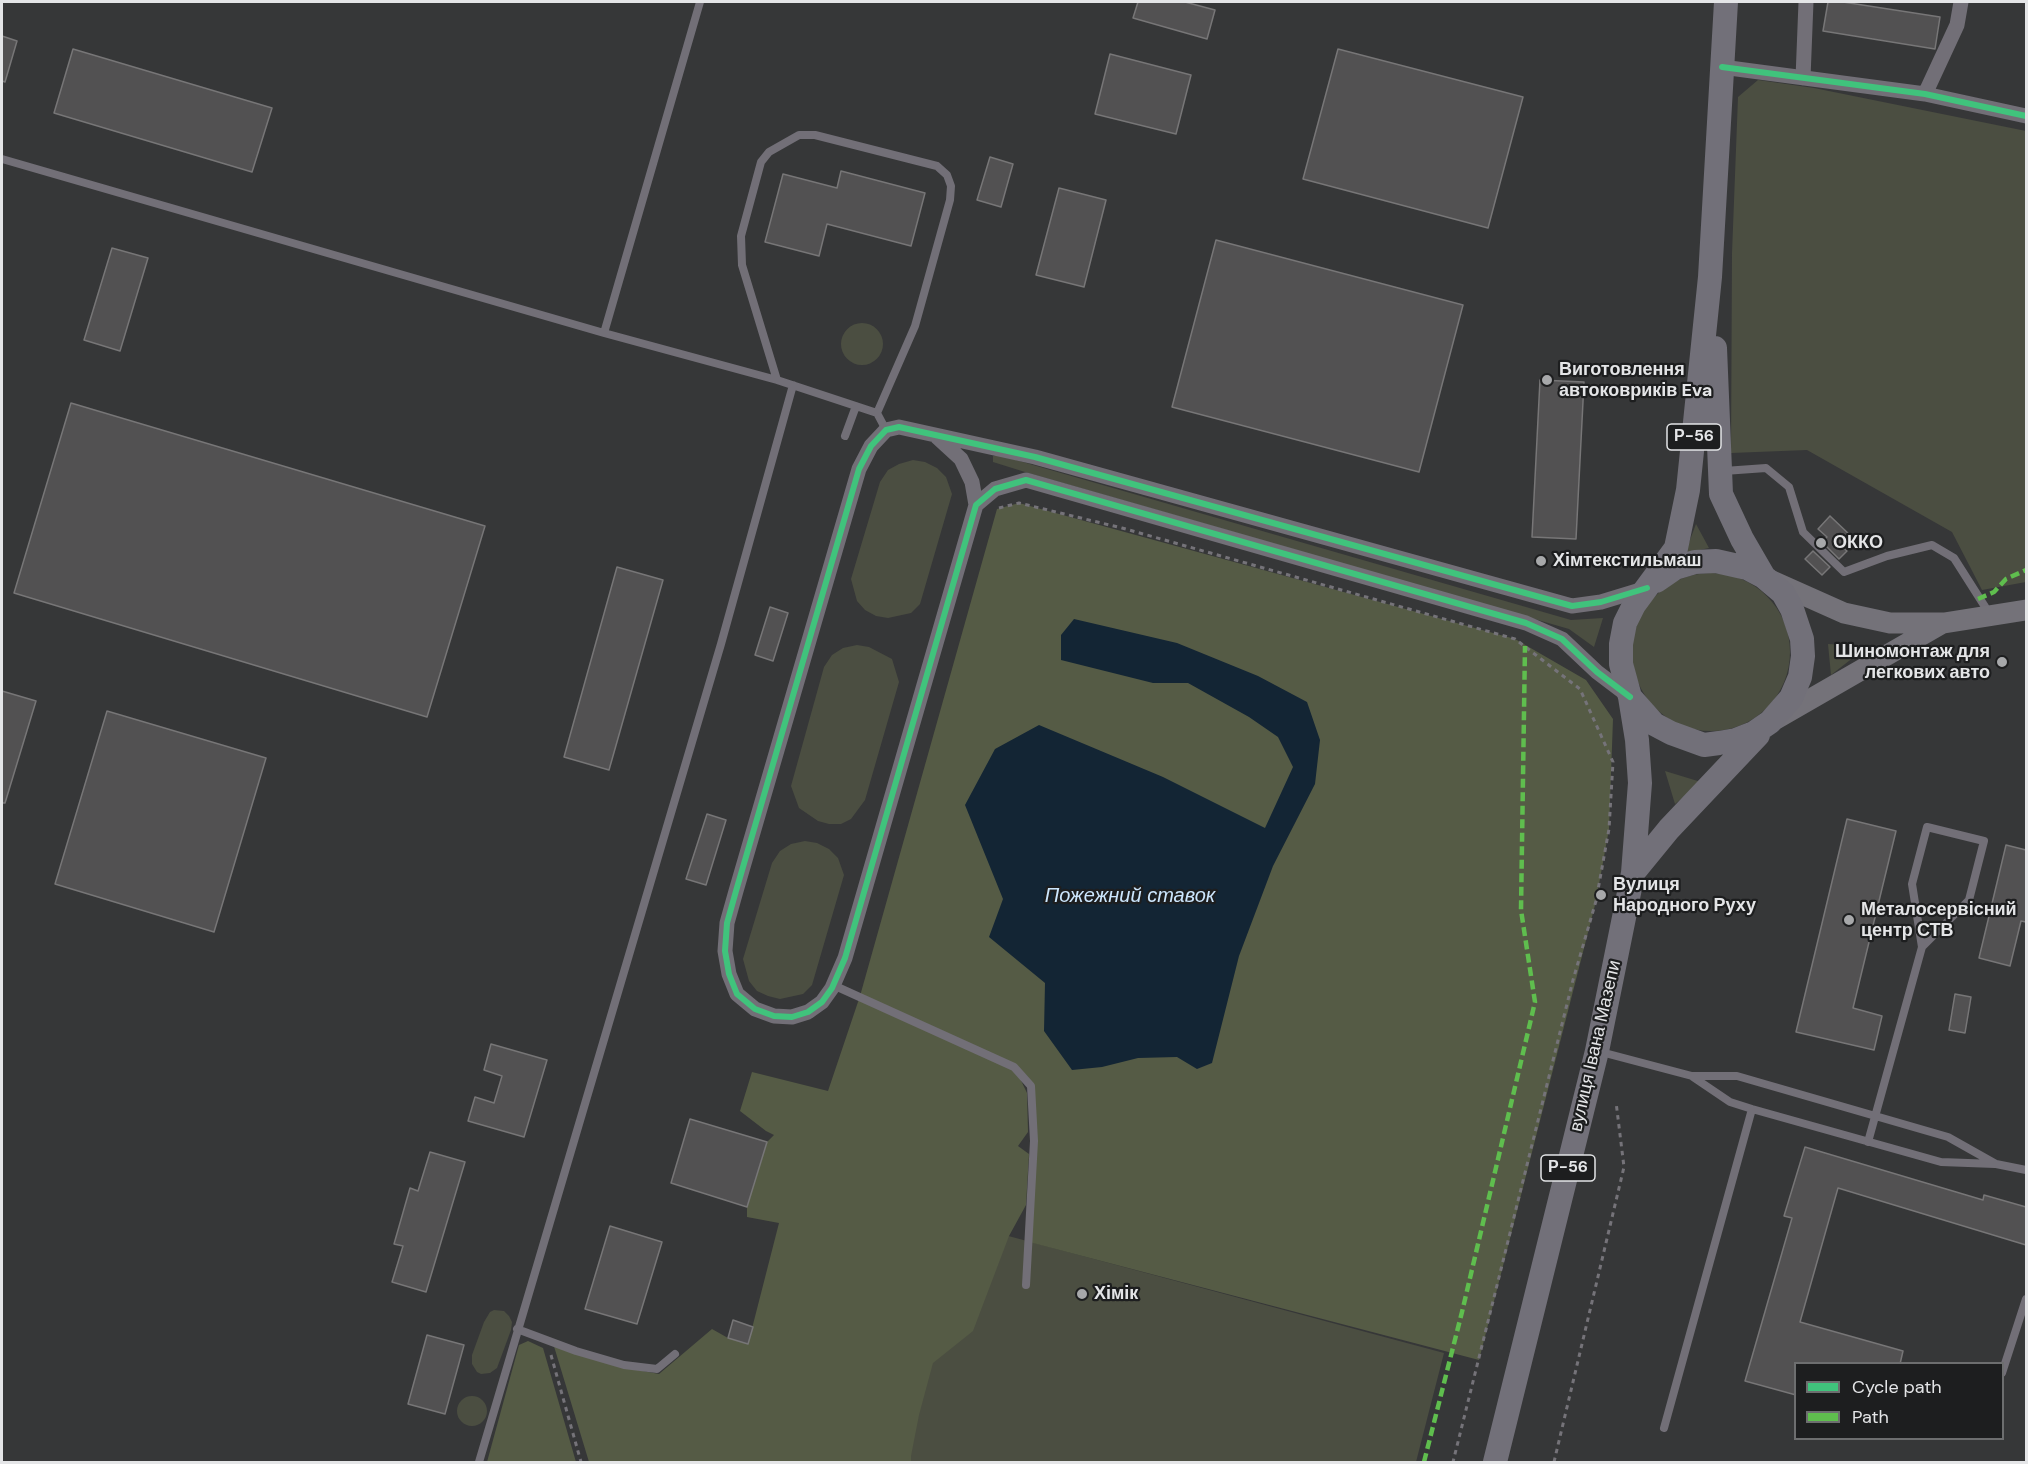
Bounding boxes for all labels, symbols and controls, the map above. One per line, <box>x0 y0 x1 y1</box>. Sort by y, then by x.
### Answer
place label: Виготовлення автоковриків Eva <box>1559 359 1712 401</box>
marker: Виготовлення автоковриків Eva <box>1540 373 1554 387</box>
road number: Р-56 <box>1667 424 1721 450</box>
place label: ОККО <box>1833 532 1883 554</box>
marker: ОККО <box>1814 536 1828 550</box>
place label: Хімтекстильмаш <box>1553 550 1701 572</box>
marker: Хімтекстильмаш <box>1534 554 1548 568</box>
place label: Шиномонтаж для легкових авто <box>1835 641 1990 684</box>
marker: Шиномонтаж для легкових авто <box>1995 655 2009 669</box>
place label: Вулиця Народного Руху <box>1613 874 1756 916</box>
water label: Пожежний ставок <box>1045 885 1215 909</box>
marker: Вулиця Народного Руху <box>1594 888 1608 902</box>
place label: Металосервісний центр СТВ <box>1861 899 2017 942</box>
marker: Металосервісний центр СТВ <box>1842 913 1856 927</box>
street label: вулиця Івана Мазепи <box>1566 958 1626 1134</box>
road number: Р-56 <box>1541 1155 1595 1181</box>
place label: Хімік <box>1094 1283 1138 1305</box>
marker: Хімік <box>1075 1287 1089 1301</box>
legend <box>1794 1362 2004 1440</box>
text: Cycle path <box>1852 1375 1942 1399</box>
text: Path <box>1852 1405 1889 1429</box>

